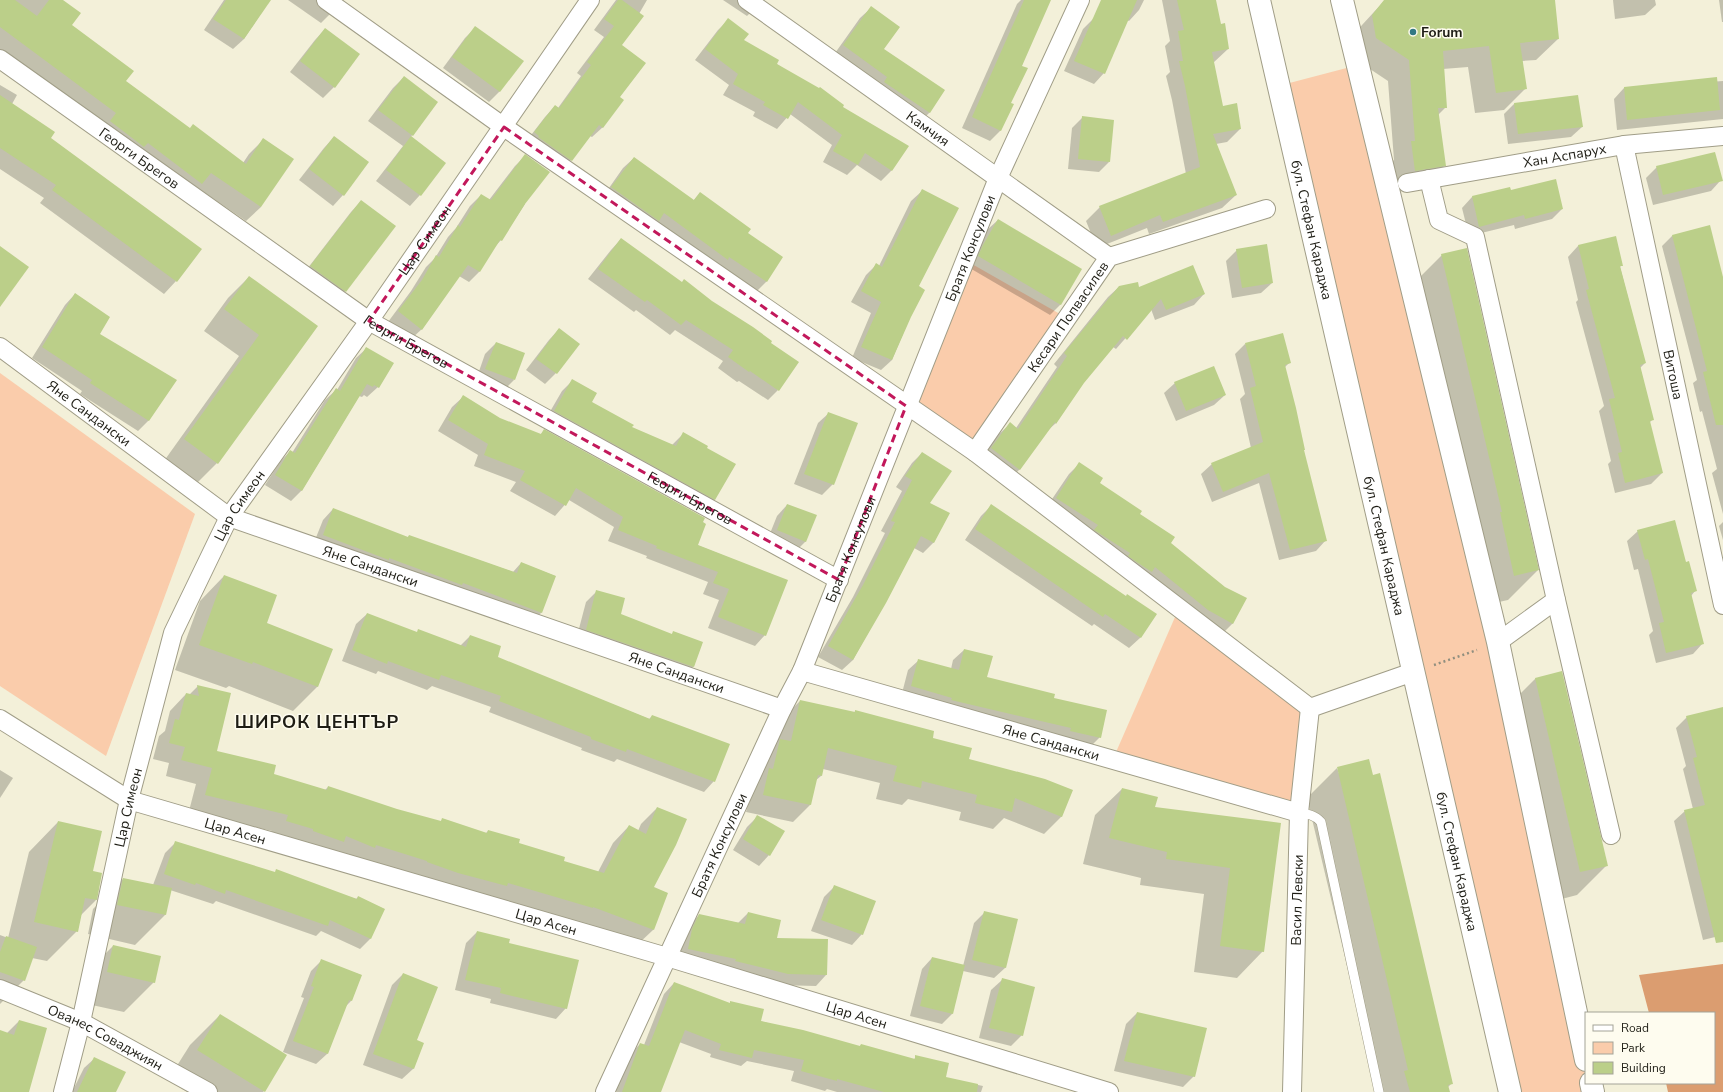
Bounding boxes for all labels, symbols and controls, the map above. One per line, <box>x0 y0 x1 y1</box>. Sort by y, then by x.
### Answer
place label: Forum <box>1421 23 1463 42</box>
marker: Forum <box>1408 27 1418 37</box>
street label: Камчия <box>902 107 953 151</box>
street label: Георги Брегов <box>95 123 183 194</box>
street label: Хан Аспарух <box>1522 139 1608 172</box>
street label: бул. Стефан Караджа <box>1286 158 1337 302</box>
street label: Братя Консулови <box>941 192 1000 304</box>
street label: Цар Симеон <box>394 202 456 279</box>
street label: Кесари Попвасилев <box>1023 258 1113 376</box>
street label: Георги Брегов <box>359 311 452 373</box>
street label: Витоша <box>1658 348 1688 402</box>
street label: Яне Сандански <box>43 376 135 451</box>
street label: Цар Симеон <box>210 466 269 544</box>
street label: Георги Брегов <box>644 467 736 530</box>
street label: бул. Стефан Караджа <box>1359 474 1409 618</box>
street label: Братя Консулови <box>821 493 881 605</box>
street label: Яне Сандански <box>320 541 421 592</box>
street label: Яне Сандански <box>626 647 727 698</box>
district label: ШИРОК ЦЕНТЪР <box>235 710 399 734</box>
street label: Яне Сандански <box>1000 720 1102 766</box>
street label: Цар Симеон <box>110 766 147 849</box>
street label: Братя Консулови <box>687 790 752 901</box>
street label: бул. Стефан Караджа <box>1431 790 1482 933</box>
street label: Цар Асен <box>202 814 268 849</box>
street label: Васил Левски <box>1287 854 1308 946</box>
street label: Цар Асен <box>513 904 579 940</box>
street label: Цар Асен <box>823 997 889 1034</box>
street label: Ованес Соваджиян <box>45 1000 166 1075</box>
legend <box>1585 1012 1715 1084</box>
text: Road <box>1621 1020 1649 1036</box>
text: Park <box>1621 1040 1646 1056</box>
text: Building <box>1621 1060 1666 1076</box>

